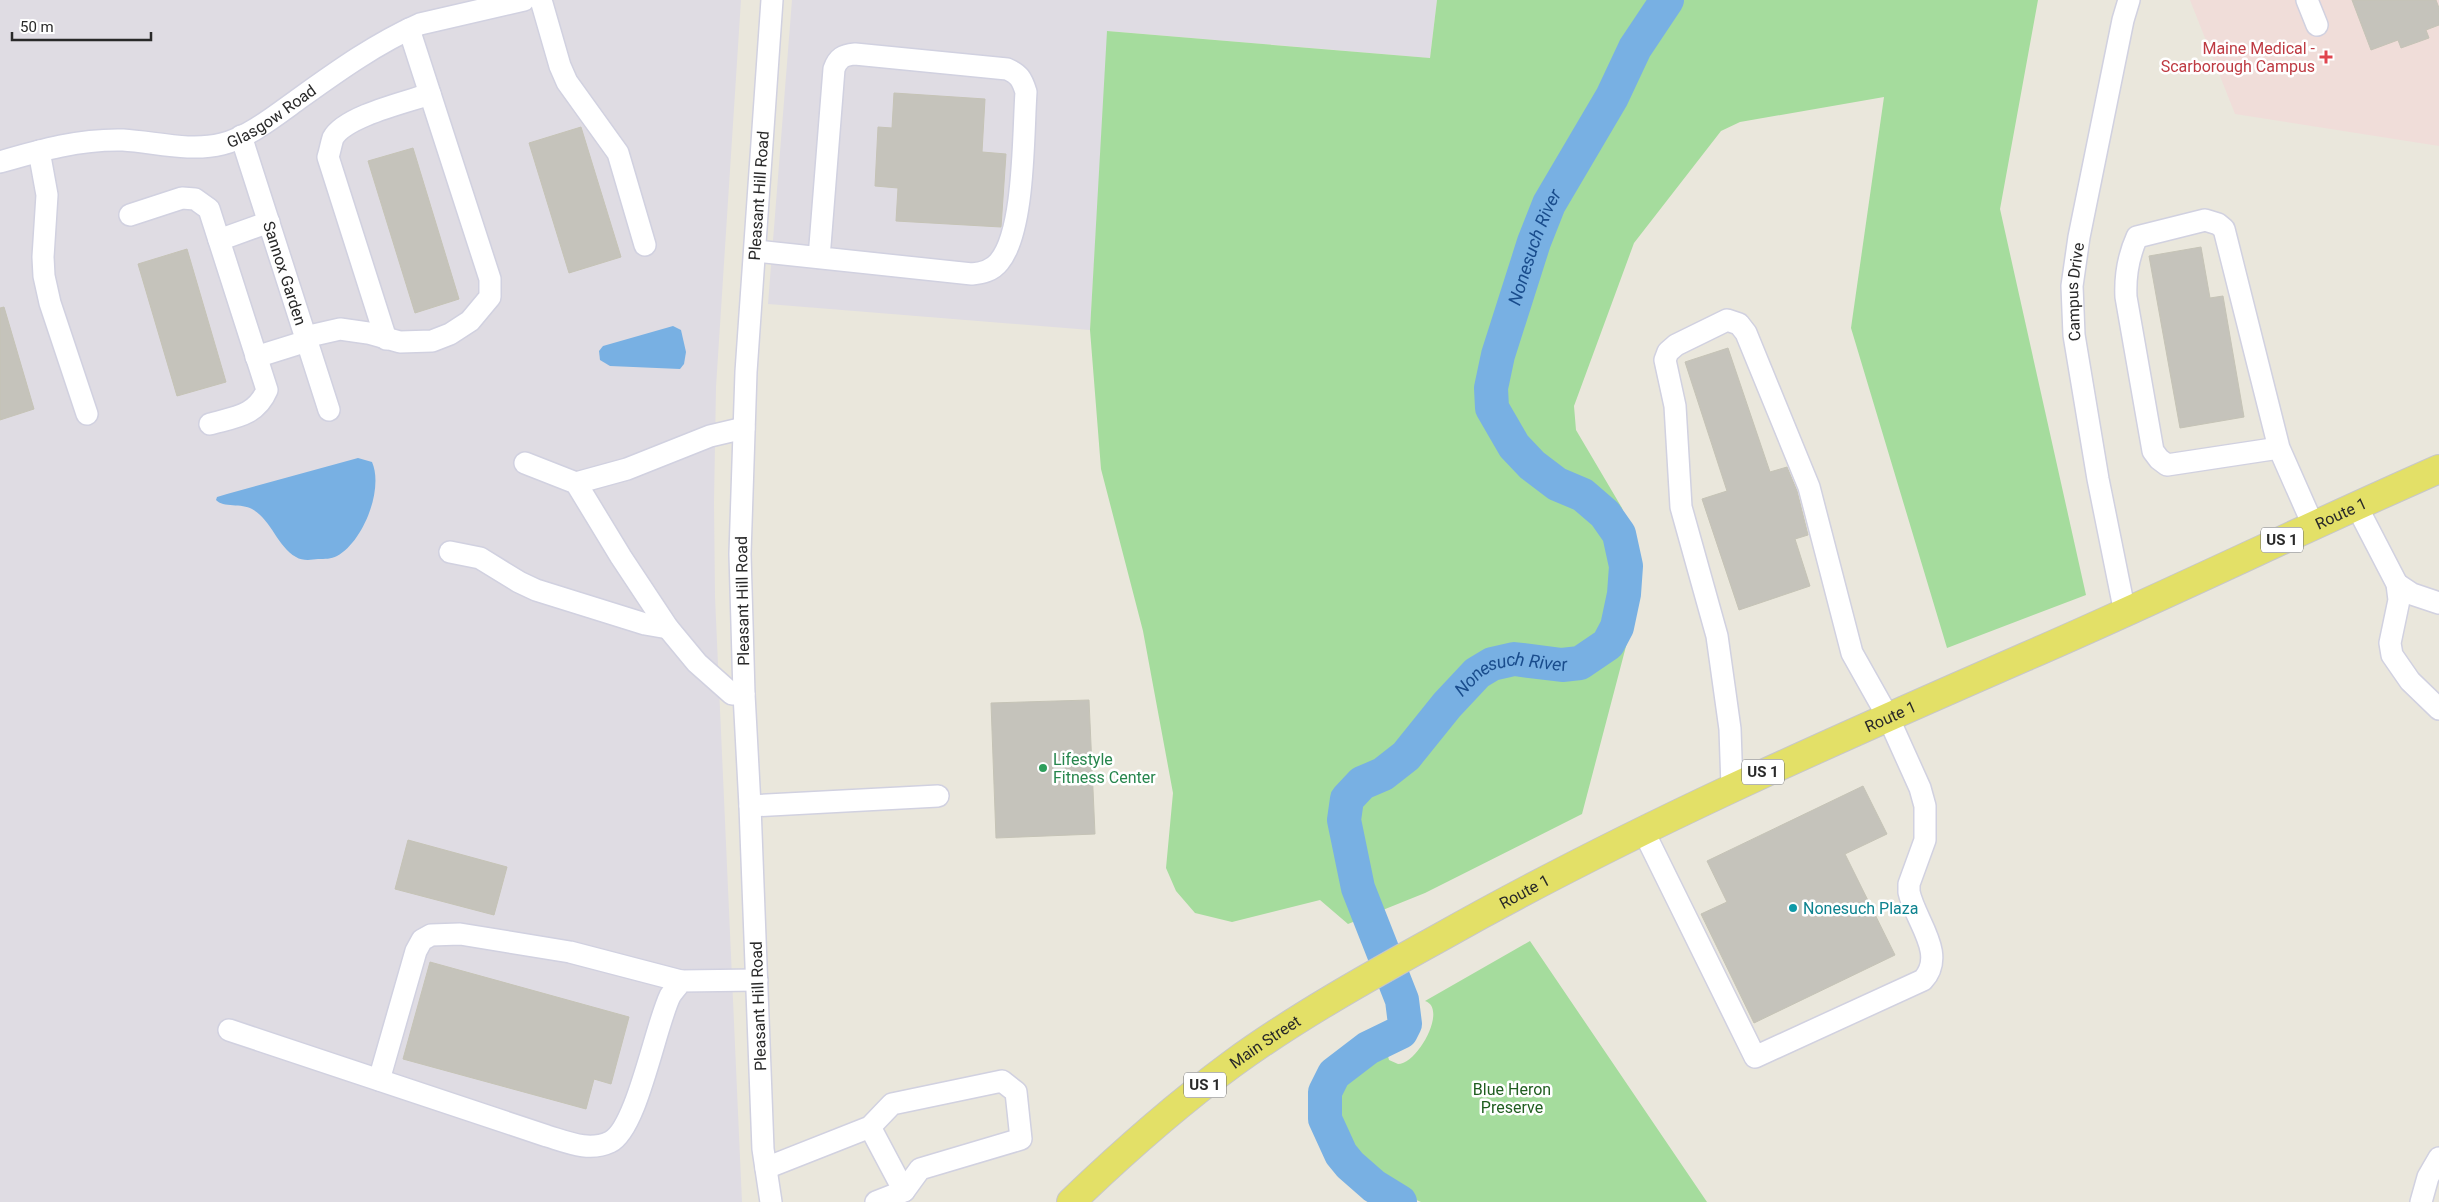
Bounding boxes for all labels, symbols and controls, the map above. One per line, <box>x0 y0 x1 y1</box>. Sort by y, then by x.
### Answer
scale bar <box>12 10 151 42</box>
text: 50 m <box>20 18 54 36</box>
place label: Maine Medical - Scarborough Campus <box>2161 39 2316 76</box>
marker: Maine Medical - Scarborough Campus <box>2319 50 2333 64</box>
street label: Glasgow Road <box>224 81 320 152</box>
street label: Pleasant Hill Road <box>745 130 773 261</box>
water label: Nonesuch River <box>1504 184 1566 308</box>
street label: Sannox Garden <box>259 219 310 328</box>
street label: Campus Drive <box>2063 241 2088 343</box>
street label: Route 1 <box>2312 494 2370 534</box>
road number: US 1 <box>2261 528 2303 552</box>
street label: Pleasant Hill Road <box>732 536 753 666</box>
water label: Nonesuch River <box>1450 648 1569 700</box>
street label: Route 1 <box>1862 697 1919 736</box>
place label: Lifestyle Fitness Center <box>1053 750 1156 787</box>
road number: US 1 <box>1742 760 1784 784</box>
marker: Lifestyle Fitness Center <box>1037 762 1049 774</box>
street label: Route 1 <box>1496 871 1553 913</box>
place label: Nonesuch Plaza <box>1803 899 1918 918</box>
marker: Nonesuch Plaza <box>1787 902 1799 914</box>
street label: Pleasant Hill Road <box>747 941 770 1071</box>
street label: Main Street <box>1226 1011 1304 1073</box>
road number: US 1 <box>1184 1072 1226 1098</box>
park label: Blue Heron Preserve <box>1473 1080 1551 1117</box>

